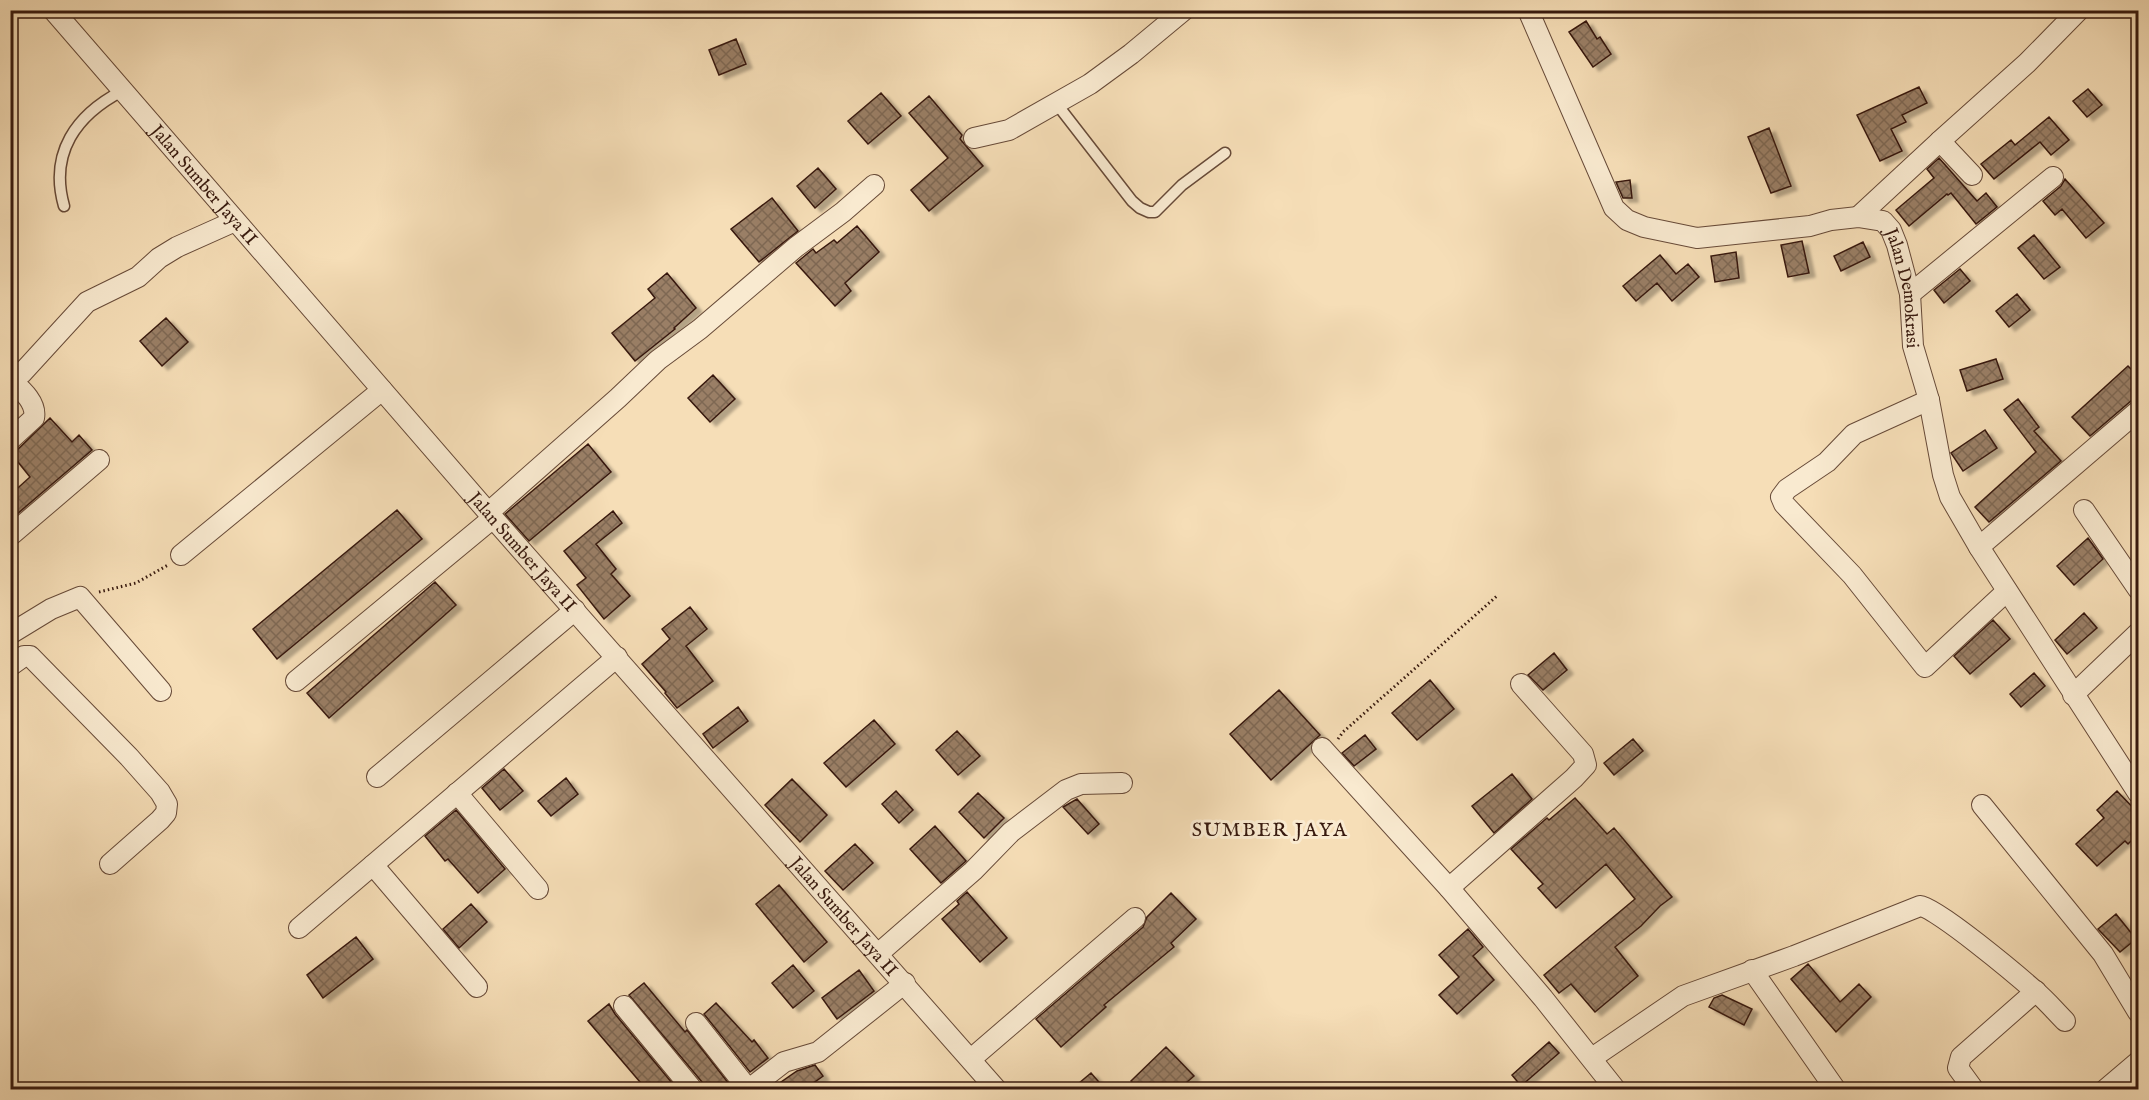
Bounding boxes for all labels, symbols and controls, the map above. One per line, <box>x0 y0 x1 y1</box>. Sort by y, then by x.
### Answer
street label: Jalan Sumber Jaya II <box>143 119 262 251</box>
street label: Jalan Demokrasi <box>1878 223 1923 349</box>
street label: Jalan Sumber Jaya II <box>461 486 581 618</box>
district label: SUMBER JAYA <box>1192 818 1348 843</box>
street label: Jalan Sumber Jaya II <box>783 851 902 982</box>

